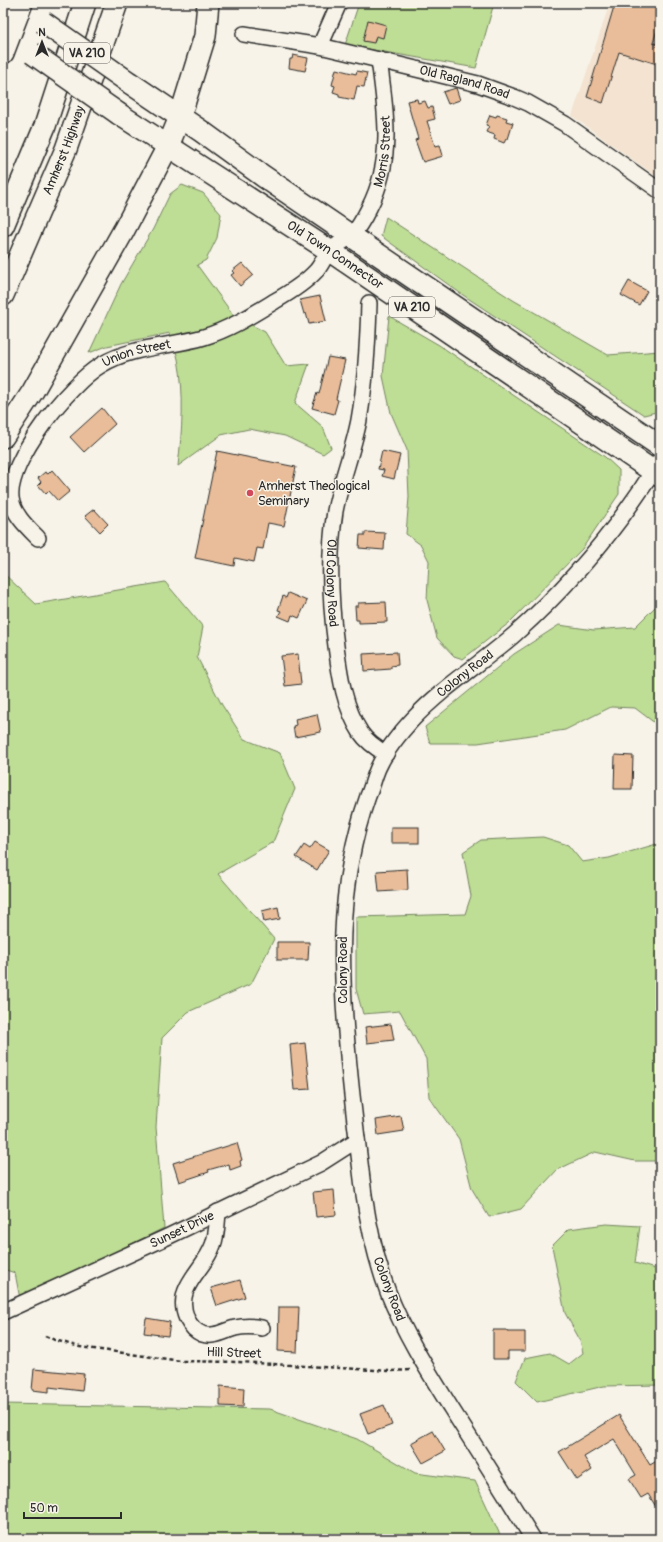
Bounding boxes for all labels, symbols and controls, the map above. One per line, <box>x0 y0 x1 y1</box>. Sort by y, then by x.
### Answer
north arrow <box>22 22 62 62</box>
text: N <box>38 26 46 39</box>
road number: VA 210 <box>64 43 110 63</box>
street label: Old Ragland Road <box>418 62 512 103</box>
street label: Amherst Highway <box>39 103 89 197</box>
street label: Morris Street <box>370 115 394 189</box>
street label: Old Town Connector <box>284 217 387 293</box>
road number: VA 210 <box>389 297 435 317</box>
street label: Union Street <box>99 336 173 371</box>
place label: Amherst Theological Seminary <box>258 478 370 509</box>
marker: Amherst Theological Seminary <box>245 488 255 498</box>
street label: Old Colony Road <box>323 539 342 628</box>
street label: Colony Road <box>434 647 497 701</box>
street label: Colony Road <box>335 936 351 1004</box>
street label: Sunset Drive <box>147 1207 217 1252</box>
street label: Colony Road <box>369 1255 409 1323</box>
street label: Hill Street <box>206 1344 262 1362</box>
scale bar <box>24 1494 121 1520</box>
text: 50 m <box>30 1501 58 1516</box>

